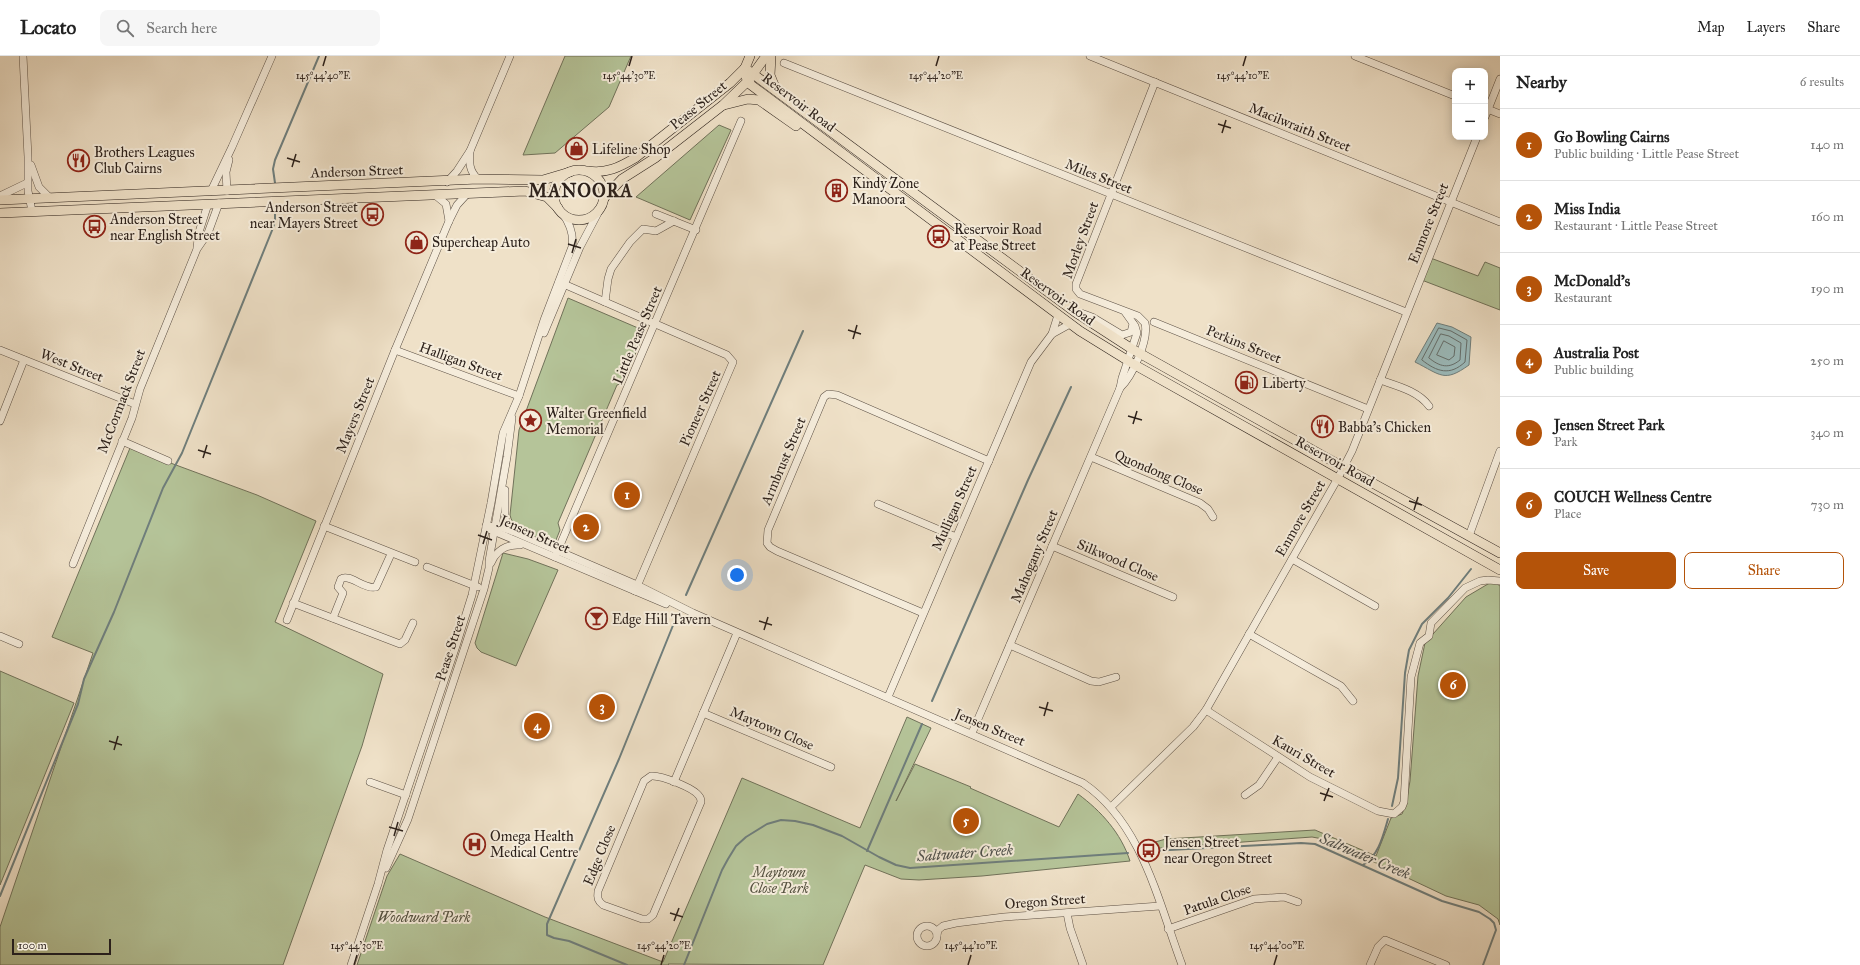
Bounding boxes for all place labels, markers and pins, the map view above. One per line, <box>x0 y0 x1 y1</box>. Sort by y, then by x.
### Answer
shop icon: Lifeline Shop <box>564 136 590 162</box>
place label: Lifeline Shop <box>592 141 671 158</box>
place label: Brothers Leagues Club Cairns <box>94 144 195 177</box>
restaurant icon: Brothers Leagues Club Cairns <box>66 147 92 173</box>
place label: Kindy Zone Manoora <box>852 175 919 208</box>
building icon: Kindy Zone Manoora <box>824 178 850 204</box>
place label: Anderson Street near Mayers Street <box>250 199 358 232</box>
bus stop icon: Anderson Street near Mayers Street <box>360 202 386 228</box>
place label: Anderson Street near English Street <box>109 211 220 244</box>
bus stop icon: Anderson Street near English Street <box>82 214 108 240</box>
place label: Reservoir Road at Pease Street <box>954 221 1042 254</box>
bus stop icon: Reservoir Road at Pease Street <box>925 224 951 250</box>
shop icon: Supercheap Auto <box>403 229 429 255</box>
place label: Supercheap Auto <box>432 234 530 251</box>
fuel station icon: Liberty <box>1233 370 1259 396</box>
place label: Liberty <box>1262 375 1306 392</box>
place label: Walter Greenfield Memorial <box>546 405 647 438</box>
place icon: Walter Greenfield Memorial <box>517 408 543 434</box>
restaurant icon: Babba's Chicken <box>1309 414 1335 440</box>
place label: Babba's Chicken <box>1338 419 1431 436</box>
pin: 1 <box>614 480 640 510</box>
pin: 2 <box>573 512 599 542</box>
bar icon: Edge Hill Tavern <box>583 606 609 632</box>
place label: Edge Hill Tavern <box>612 611 711 628</box>
pin: 6 <box>1440 670 1466 700</box>
pin: 3 <box>589 692 615 722</box>
pin: 4 <box>524 711 550 741</box>
pin: 5 <box>953 806 979 836</box>
place label: Omega Health Medical Centre <box>490 828 579 861</box>
hospital icon: Omega Health Medical Centre <box>462 831 488 857</box>
place label: Jensen Street near Oregon Street <box>1162 834 1272 867</box>
bus stop icon: Jensen Street near Oregon Street <box>1136 837 1162 863</box>

